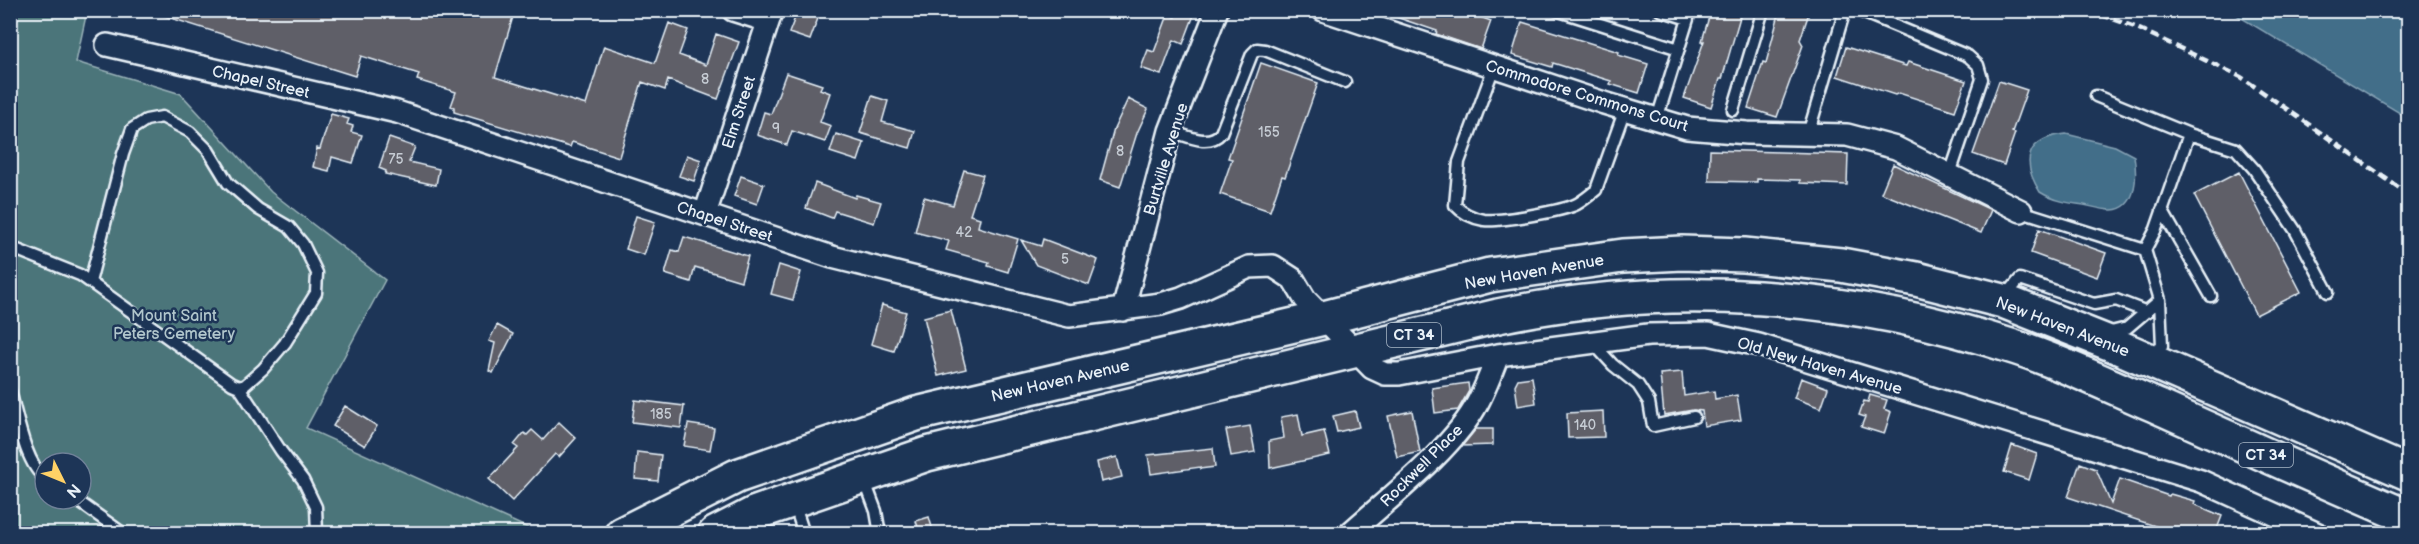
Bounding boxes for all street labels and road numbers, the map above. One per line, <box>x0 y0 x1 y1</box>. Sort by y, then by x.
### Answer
street label: Commodore Commons Court <box>1483 57 1690 136</box>
street label: Chapel Street <box>210 62 311 103</box>
street label: Elm Street <box>719 74 760 151</box>
street label: Burtville Avenue <box>1140 100 1193 218</box>
street label: Chapel Street <box>674 198 775 247</box>
street label: New Haven Avenue <box>1463 251 1606 294</box>
street label: New Haven Avenue <box>1993 293 2132 362</box>
road number: CT 34 <box>1387 323 1441 347</box>
street label: Old New Haven Avenue <box>1735 334 1905 399</box>
street label: New Haven Avenue <box>989 356 1132 407</box>
street label: Rockwell Place <box>1377 420 1468 511</box>
road number: CT 34 <box>2239 443 2293 467</box>

